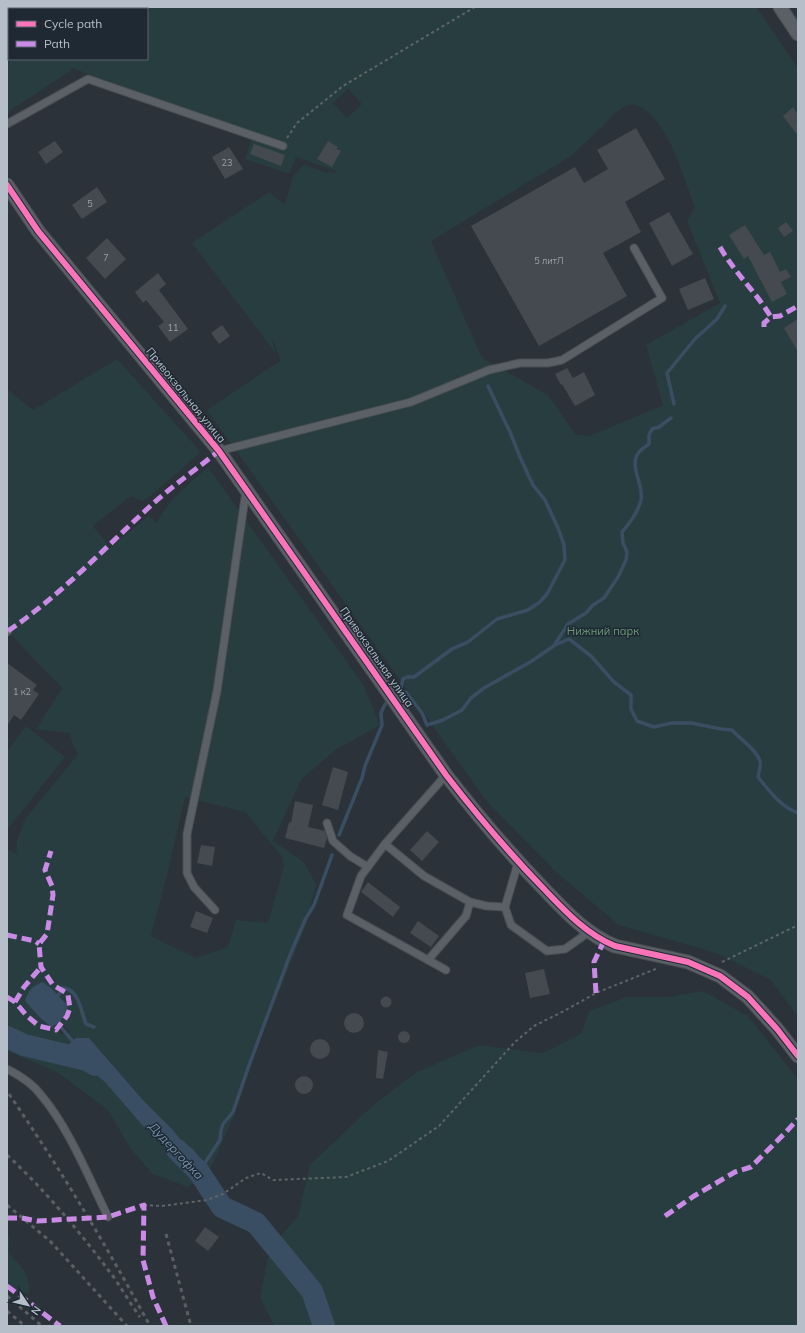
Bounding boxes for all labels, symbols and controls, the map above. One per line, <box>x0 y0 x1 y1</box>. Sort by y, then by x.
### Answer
legend <box>8 8 148 60</box>
text: Cycle path <box>44 16 102 31</box>
text: Path <box>44 36 70 51</box>
house number: 23 <box>222 157 232 168</box>
house number: 5 <box>87 198 93 209</box>
house number: 7 <box>103 252 109 263</box>
house number: 5 литЛ <box>534 255 564 266</box>
house number: 11 <box>168 322 178 333</box>
street label: Привокзальная улица <box>143 344 229 446</box>
street label: Привокзальная улица <box>337 604 417 710</box>
park label: Нижний парк <box>567 624 639 638</box>
house number: 1 к2 <box>13 686 31 697</box>
water label: Дудергофка <box>145 1118 207 1182</box>
north arrow <box>8 1285 48 1325</box>
text: N <box>28 1303 44 1318</box>

